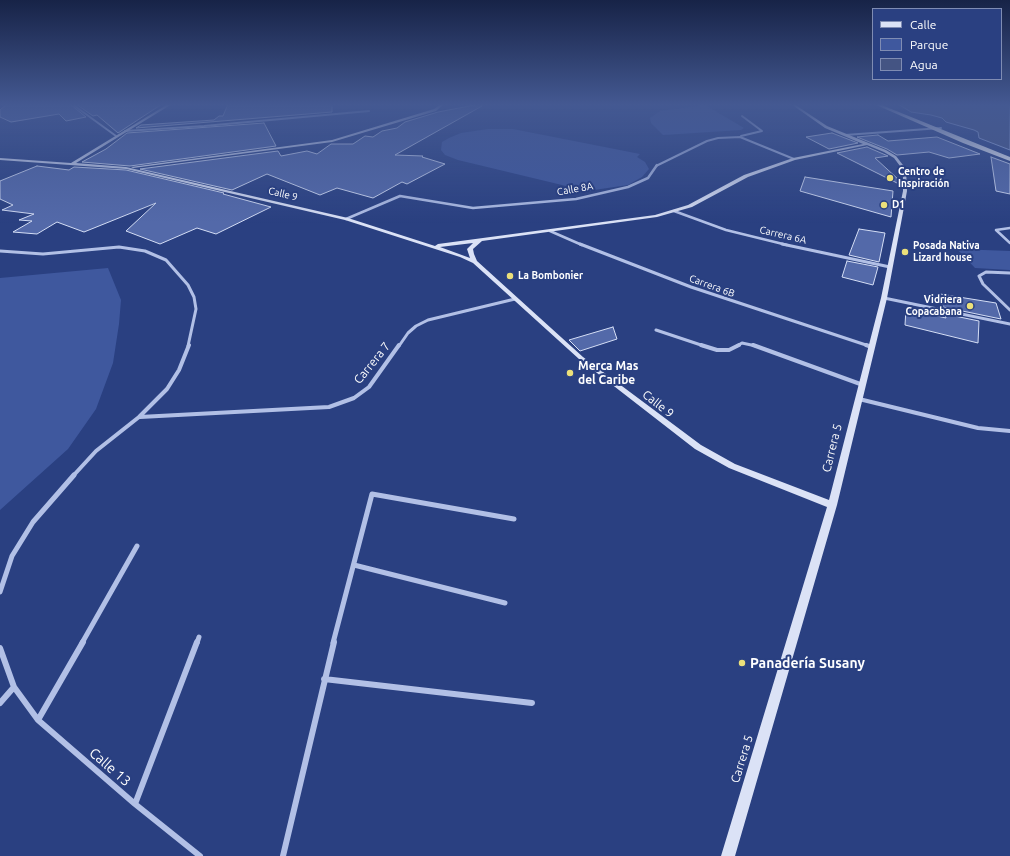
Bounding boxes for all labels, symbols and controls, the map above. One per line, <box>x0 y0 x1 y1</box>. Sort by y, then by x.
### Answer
legend <box>872 8 1002 80</box>
text: Calle <box>910 18 936 31</box>
text: Parque <box>910 38 948 51</box>
text: Agua <box>910 58 938 71</box>
place label: Centro de Inspiración <box>898 166 949 190</box>
marker: Centro de Inspiración <box>885 173 895 183</box>
street label: Calle 8A <box>556 180 594 198</box>
street label: Calle 9 <box>267 185 299 203</box>
place label: D1 <box>892 199 905 211</box>
marker: D1 <box>879 200 889 210</box>
street label: Carrera 6A <box>758 224 808 246</box>
place label: Posada Nativa Lizard house <box>913 240 980 264</box>
marker: Posada Nativa Lizard house <box>900 247 910 257</box>
place label: La Bombonier <box>518 270 583 282</box>
marker: La Bombonier <box>505 271 515 281</box>
street label: Carrera 6B <box>688 272 736 300</box>
place label: Vidriera Copacabana <box>905 294 962 318</box>
marker: Vidriera Copacabana <box>965 301 975 311</box>
street label: Carrera 7 <box>351 339 393 387</box>
place label: Merca Mas del Caribe <box>578 359 638 387</box>
marker: Merca Mas del Caribe <box>565 368 575 378</box>
street label: Calle 9 <box>639 387 677 421</box>
street label: Carrera 5 <box>819 422 845 474</box>
place label: Panadería Susany <box>750 655 865 671</box>
marker: Panadería Susany <box>737 658 747 668</box>
street label: Carrera 5 <box>728 733 756 785</box>
street label: Calle 13 <box>86 744 134 790</box>

